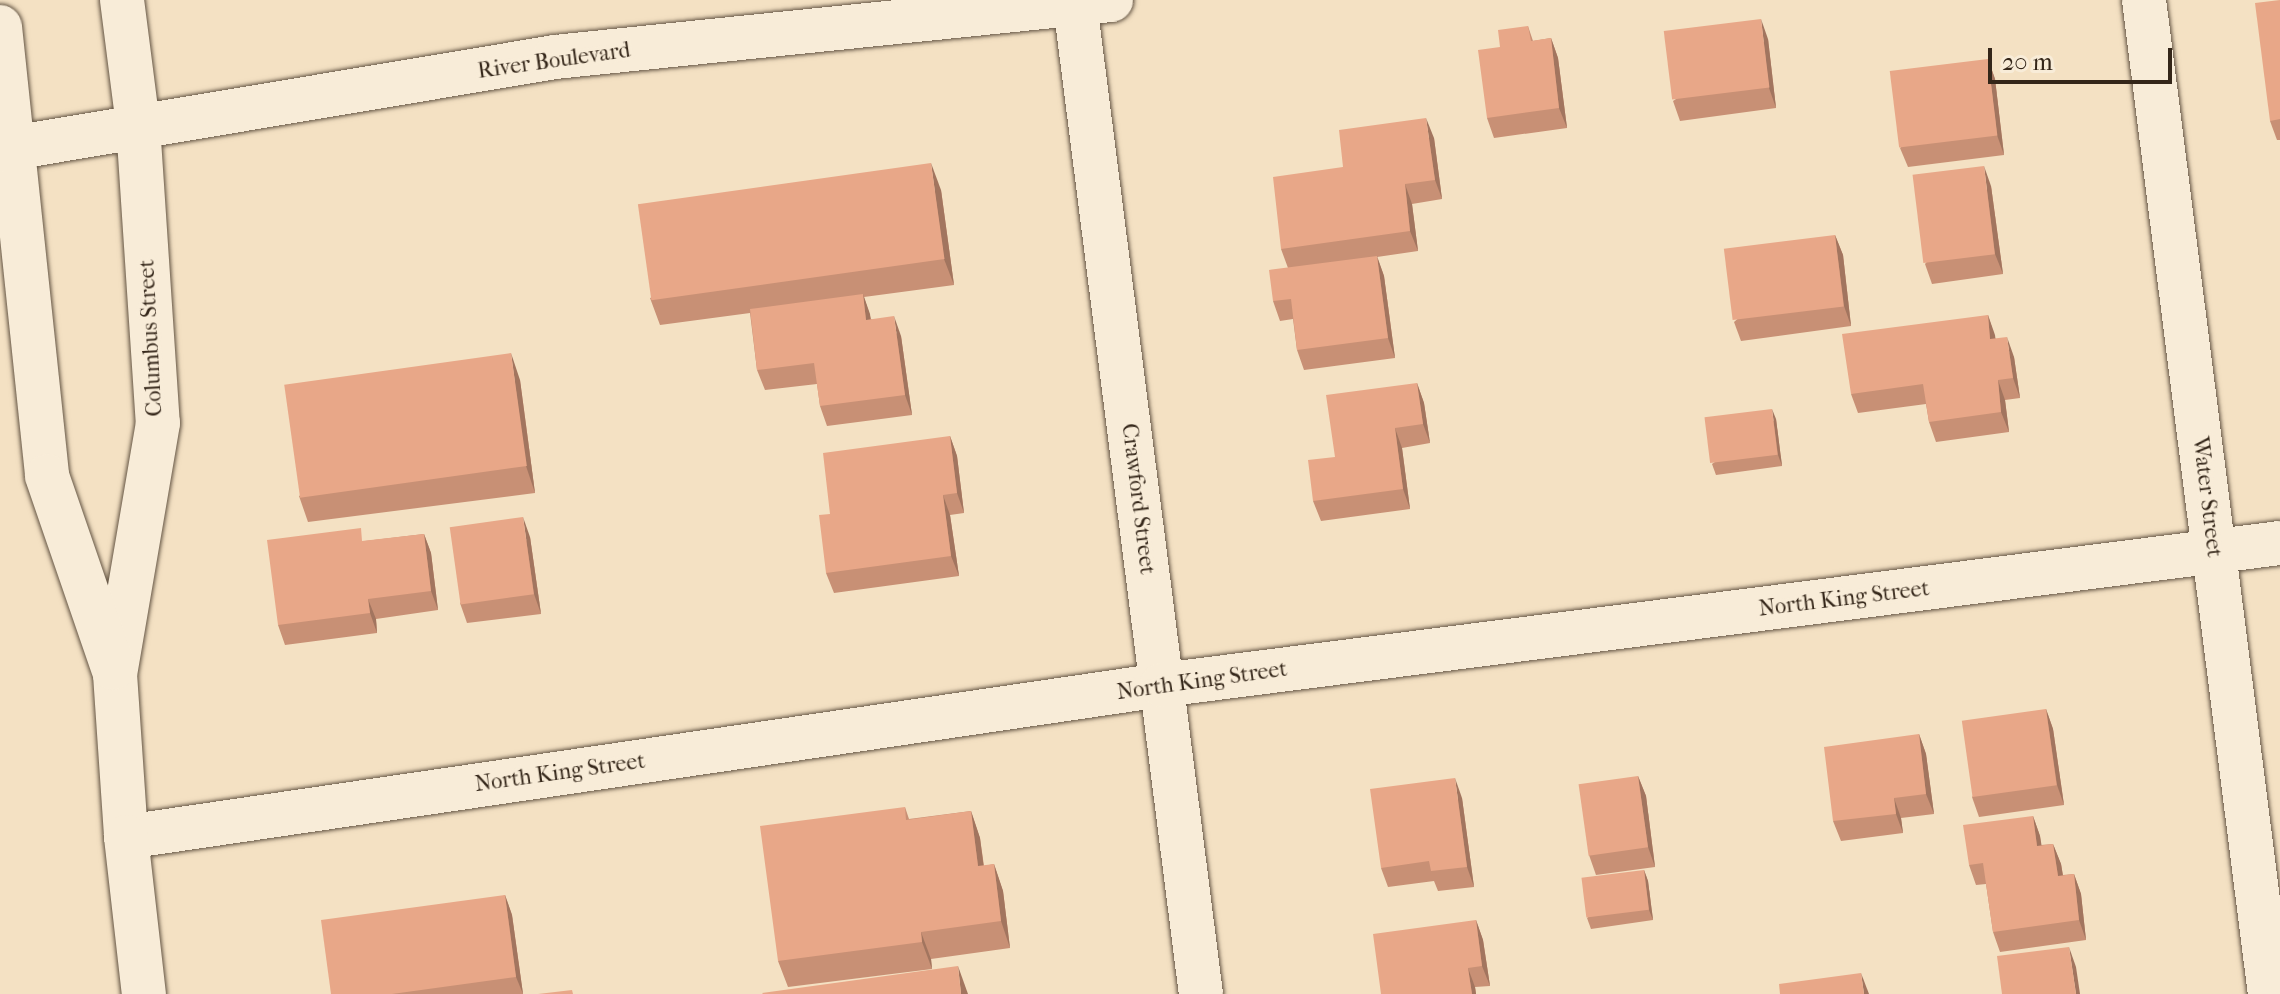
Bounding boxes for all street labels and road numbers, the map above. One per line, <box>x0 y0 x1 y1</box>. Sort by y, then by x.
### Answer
street label: River Boulevard <box>476 37 632 85</box>
street label: Columbus Street <box>134 259 168 417</box>
street label: Crawford Street <box>1116 422 1160 576</box>
street label: Water Street <box>2187 435 2227 559</box>
street label: North King Street <box>1757 575 1931 623</box>
street label: North King Street <box>1115 656 1289 706</box>
street label: North King Street <box>473 748 647 798</box>

